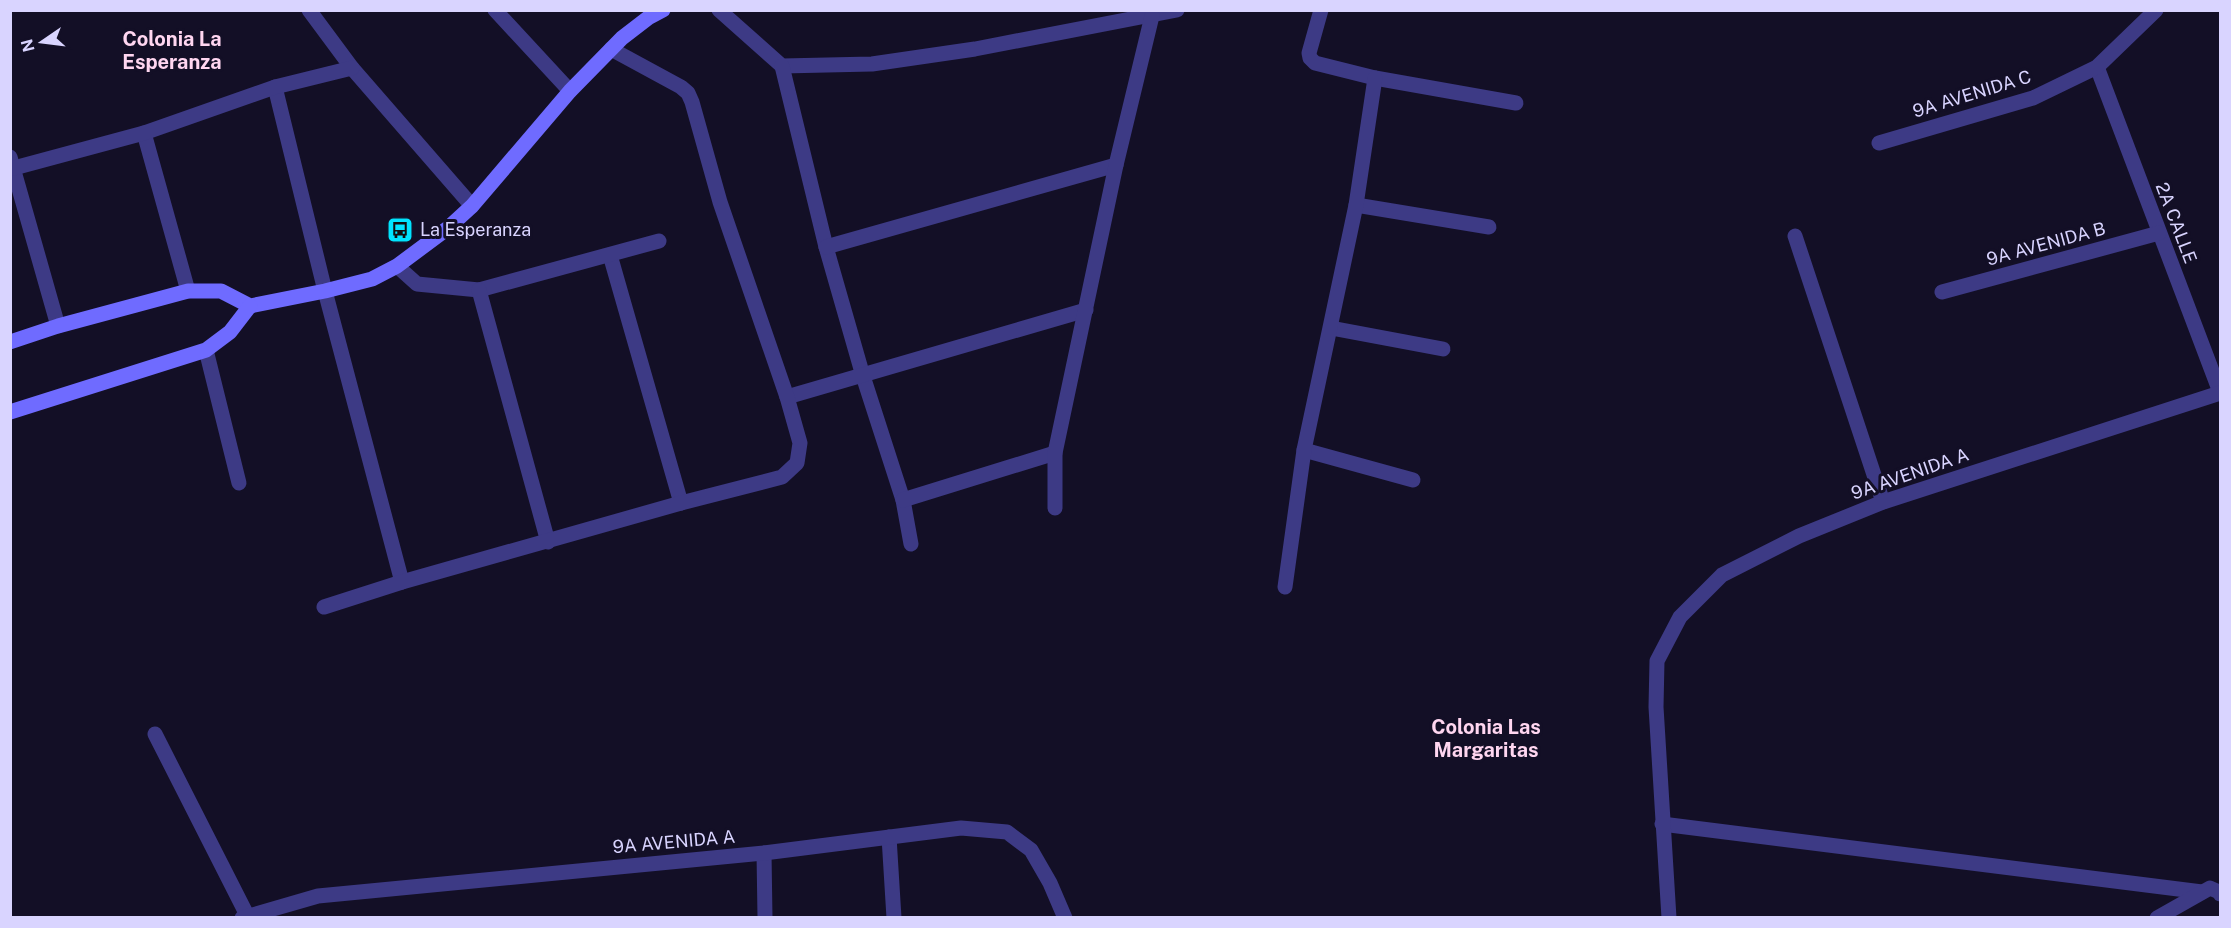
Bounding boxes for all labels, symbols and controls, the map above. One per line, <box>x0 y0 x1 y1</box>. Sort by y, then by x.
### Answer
north arrow <box>12 12 72 72</box>
district label: Colonia La Esperanza <box>122 27 222 74</box>
text: N <box>17 37 39 54</box>
street label: 9A AVENIDA C <box>1910 66 2034 122</box>
street label: 2A CALLE <box>2151 179 2201 266</box>
bus stop icon: La Esperanza <box>385 215 415 245</box>
street label: 9A AVENIDA B <box>1984 218 2108 269</box>
place label: La Esperanza <box>420 219 531 240</box>
street label: 9A AVENIDA A <box>1848 443 1972 503</box>
district label: Colonia Las Margaritas <box>1431 715 1541 762</box>
street label: 9A AVENIDA A <box>612 826 736 857</box>

